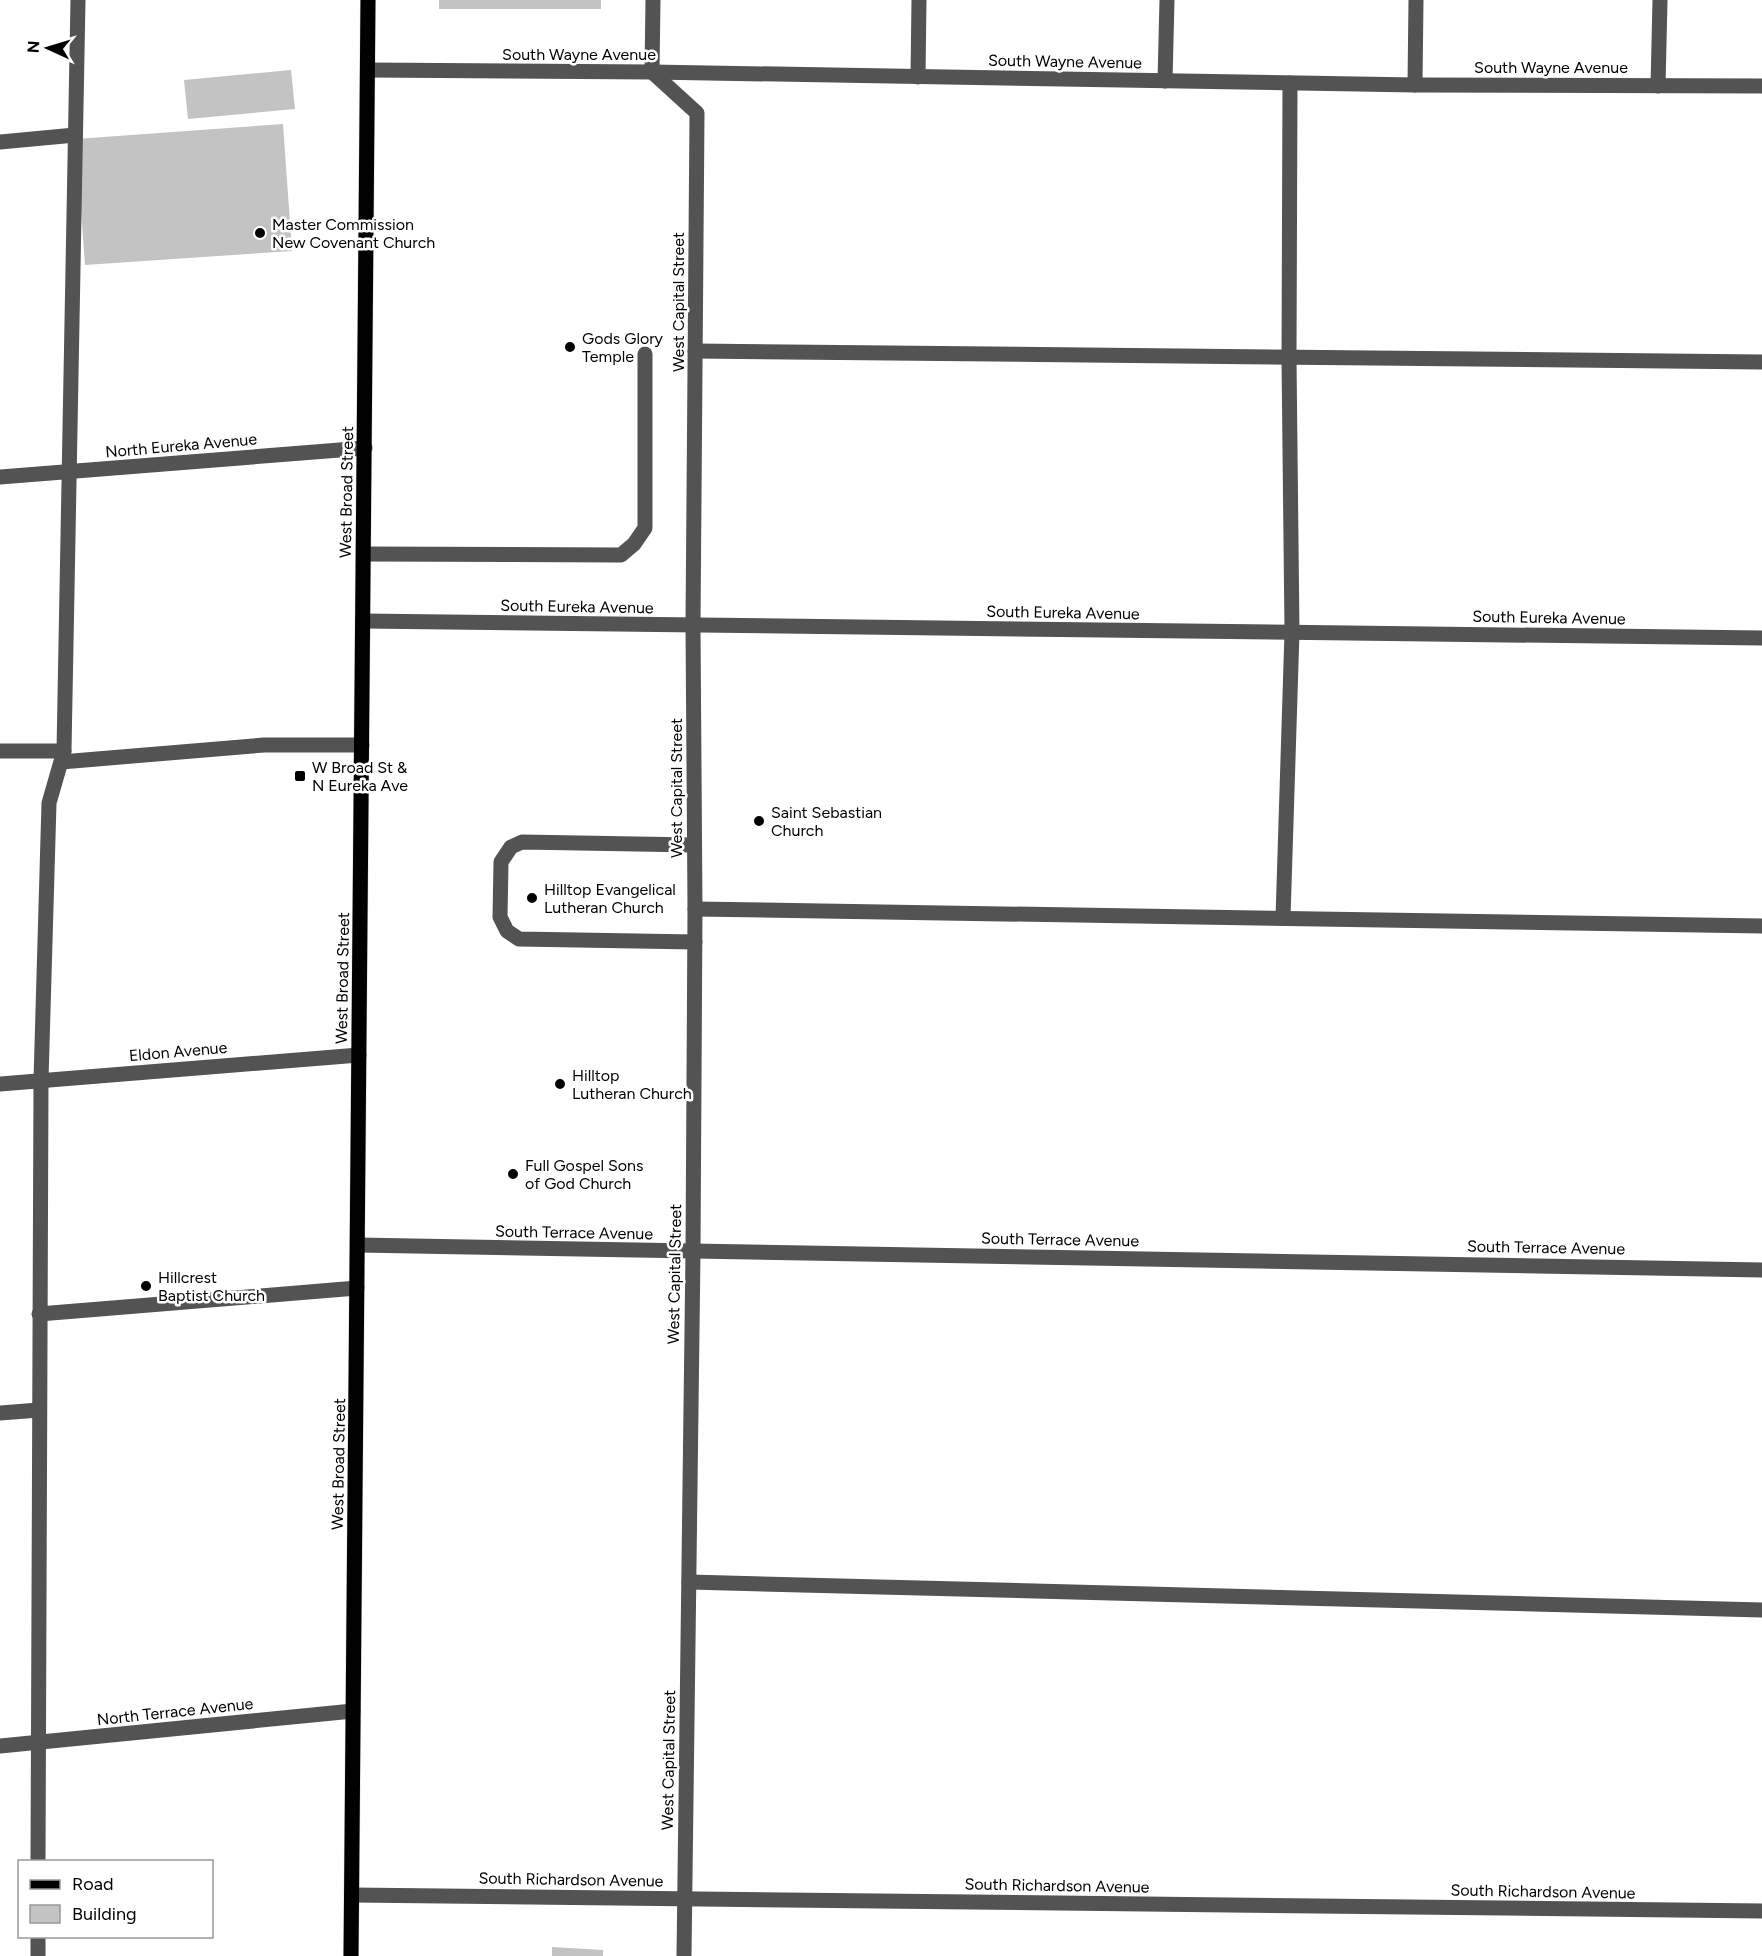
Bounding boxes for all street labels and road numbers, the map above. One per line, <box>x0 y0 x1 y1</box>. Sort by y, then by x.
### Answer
street label: South Wayne Avenue <box>502 45 656 64</box>
street label: South Wayne Avenue <box>988 51 1142 72</box>
street label: South Wayne Avenue <box>1474 58 1628 77</box>
street label: West Capital Street <box>669 232 688 372</box>
street label: West Broad Street <box>336 426 357 558</box>
street label: North Eureka Avenue <box>104 429 258 462</box>
street label: South Eureka Avenue <box>500 596 654 617</box>
street label: South Eureka Avenue <box>986 602 1140 623</box>
street label: South Eureka Avenue <box>1472 607 1626 628</box>
street label: West Capital Street <box>667 718 686 858</box>
street label: West Broad Street <box>332 912 353 1044</box>
street label: Eldon Avenue <box>128 1038 228 1065</box>
street label: West Capital Street <box>664 1204 685 1344</box>
street label: South Terrace Avenue <box>495 1222 653 1243</box>
street label: South Terrace Avenue <box>981 1229 1139 1250</box>
street label: South Terrace Avenue <box>1467 1237 1625 1258</box>
street label: West Broad Street <box>328 1398 349 1530</box>
street label: West Capital Street <box>658 1690 679 1830</box>
street label: North Terrace Avenue <box>96 1694 254 1729</box>
street label: South Richardson Avenue <box>478 1868 664 1891</box>
street label: South Richardson Avenue <box>964 1874 1150 1897</box>
street label: South Richardson Avenue <box>1450 1880 1636 1903</box>

